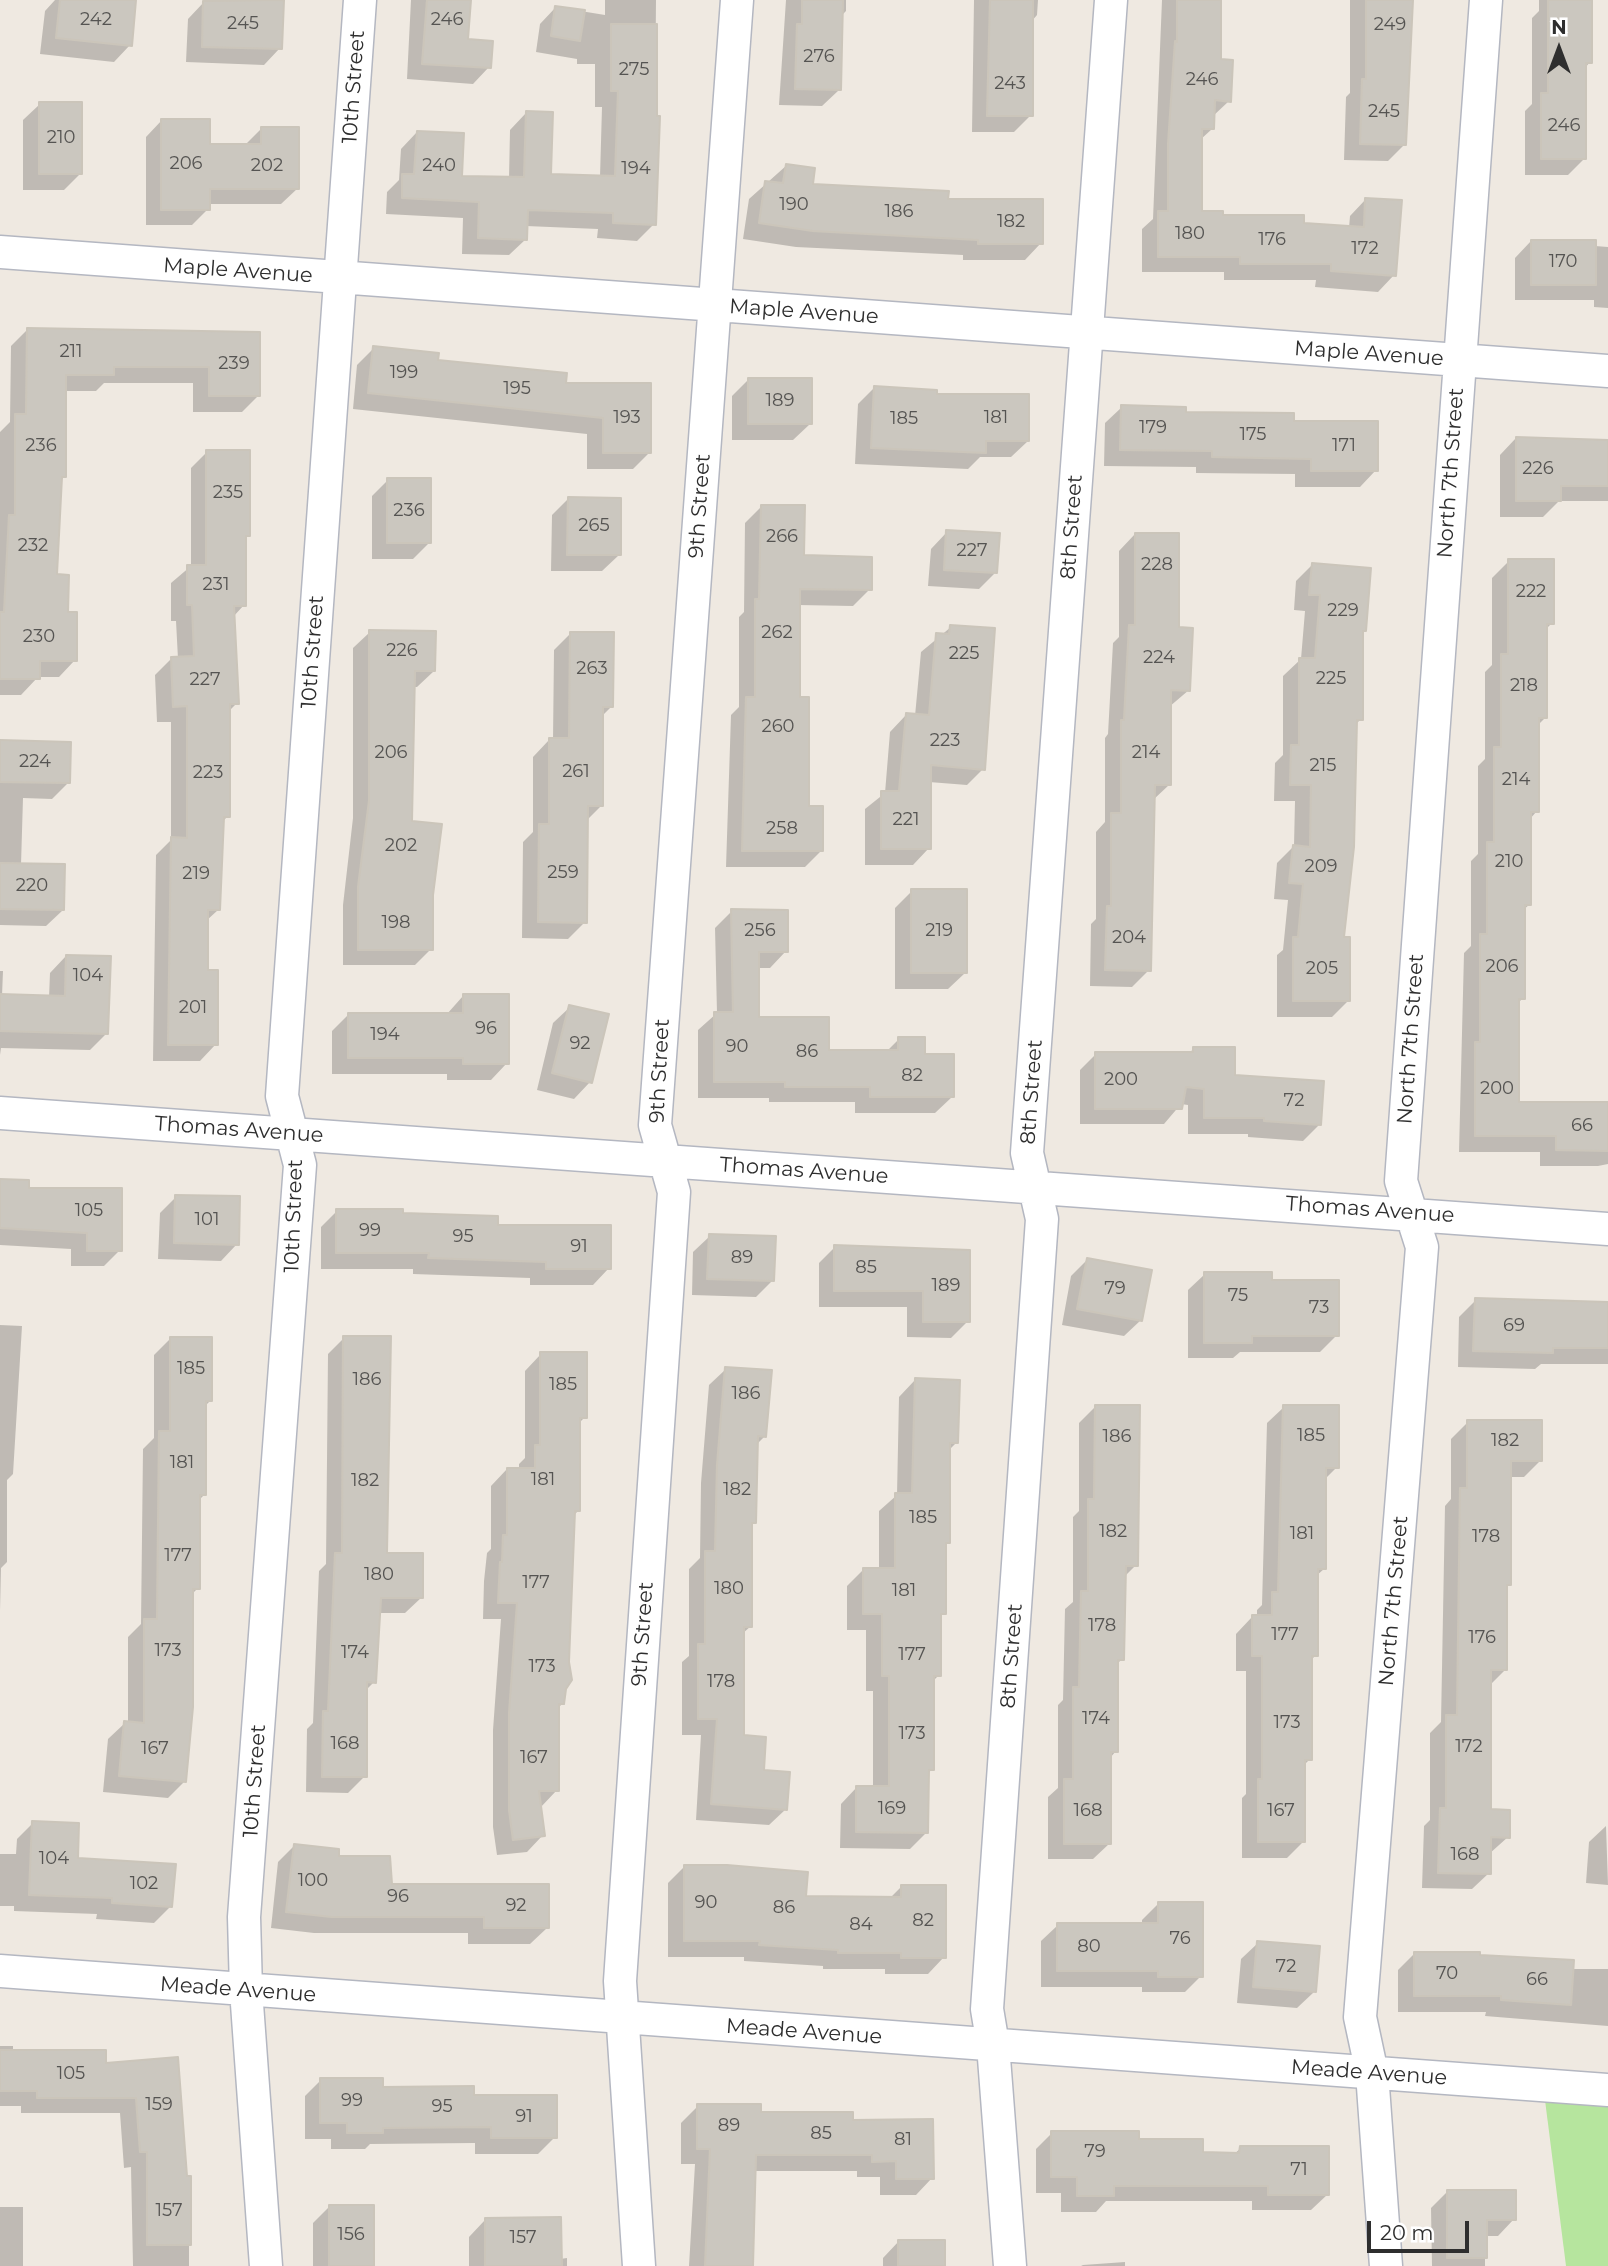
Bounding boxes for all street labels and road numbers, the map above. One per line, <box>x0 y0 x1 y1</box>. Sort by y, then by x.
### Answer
street label: 10th Street <box>337 30 371 144</box>
street label: Maple Avenue <box>162 253 314 289</box>
street label: Maple Avenue <box>728 294 880 330</box>
street label: Maple Avenue <box>1293 336 1445 372</box>
street label: North 7th Street <box>1432 387 1470 559</box>
street label: 9th Street <box>684 453 716 559</box>
street label: 8th Street <box>1056 474 1088 580</box>
street label: 10th Street <box>296 595 330 709</box>
street label: North 7th Street <box>1392 953 1430 1125</box>
street label: 9th Street <box>645 1018 675 1124</box>
street label: 8th Street <box>1016 1039 1048 1145</box>
street label: Thomas Avenue <box>154 1112 324 1148</box>
street label: Thomas Avenue <box>719 1153 889 1189</box>
street label: 10th Street <box>279 1159 309 1273</box>
street label: Thomas Avenue <box>1285 1192 1455 1228</box>
street label: North 7th Street <box>1374 1515 1414 1687</box>
street label: 9th Street <box>627 1581 659 1687</box>
street label: 8th Street <box>996 1603 1028 1709</box>
street label: 10th Street <box>238 1724 272 1838</box>
street label: Meade Avenue <box>159 1972 317 2008</box>
street label: Meade Avenue <box>725 2014 883 2050</box>
street label: Meade Avenue <box>1290 2055 1448 2091</box>

